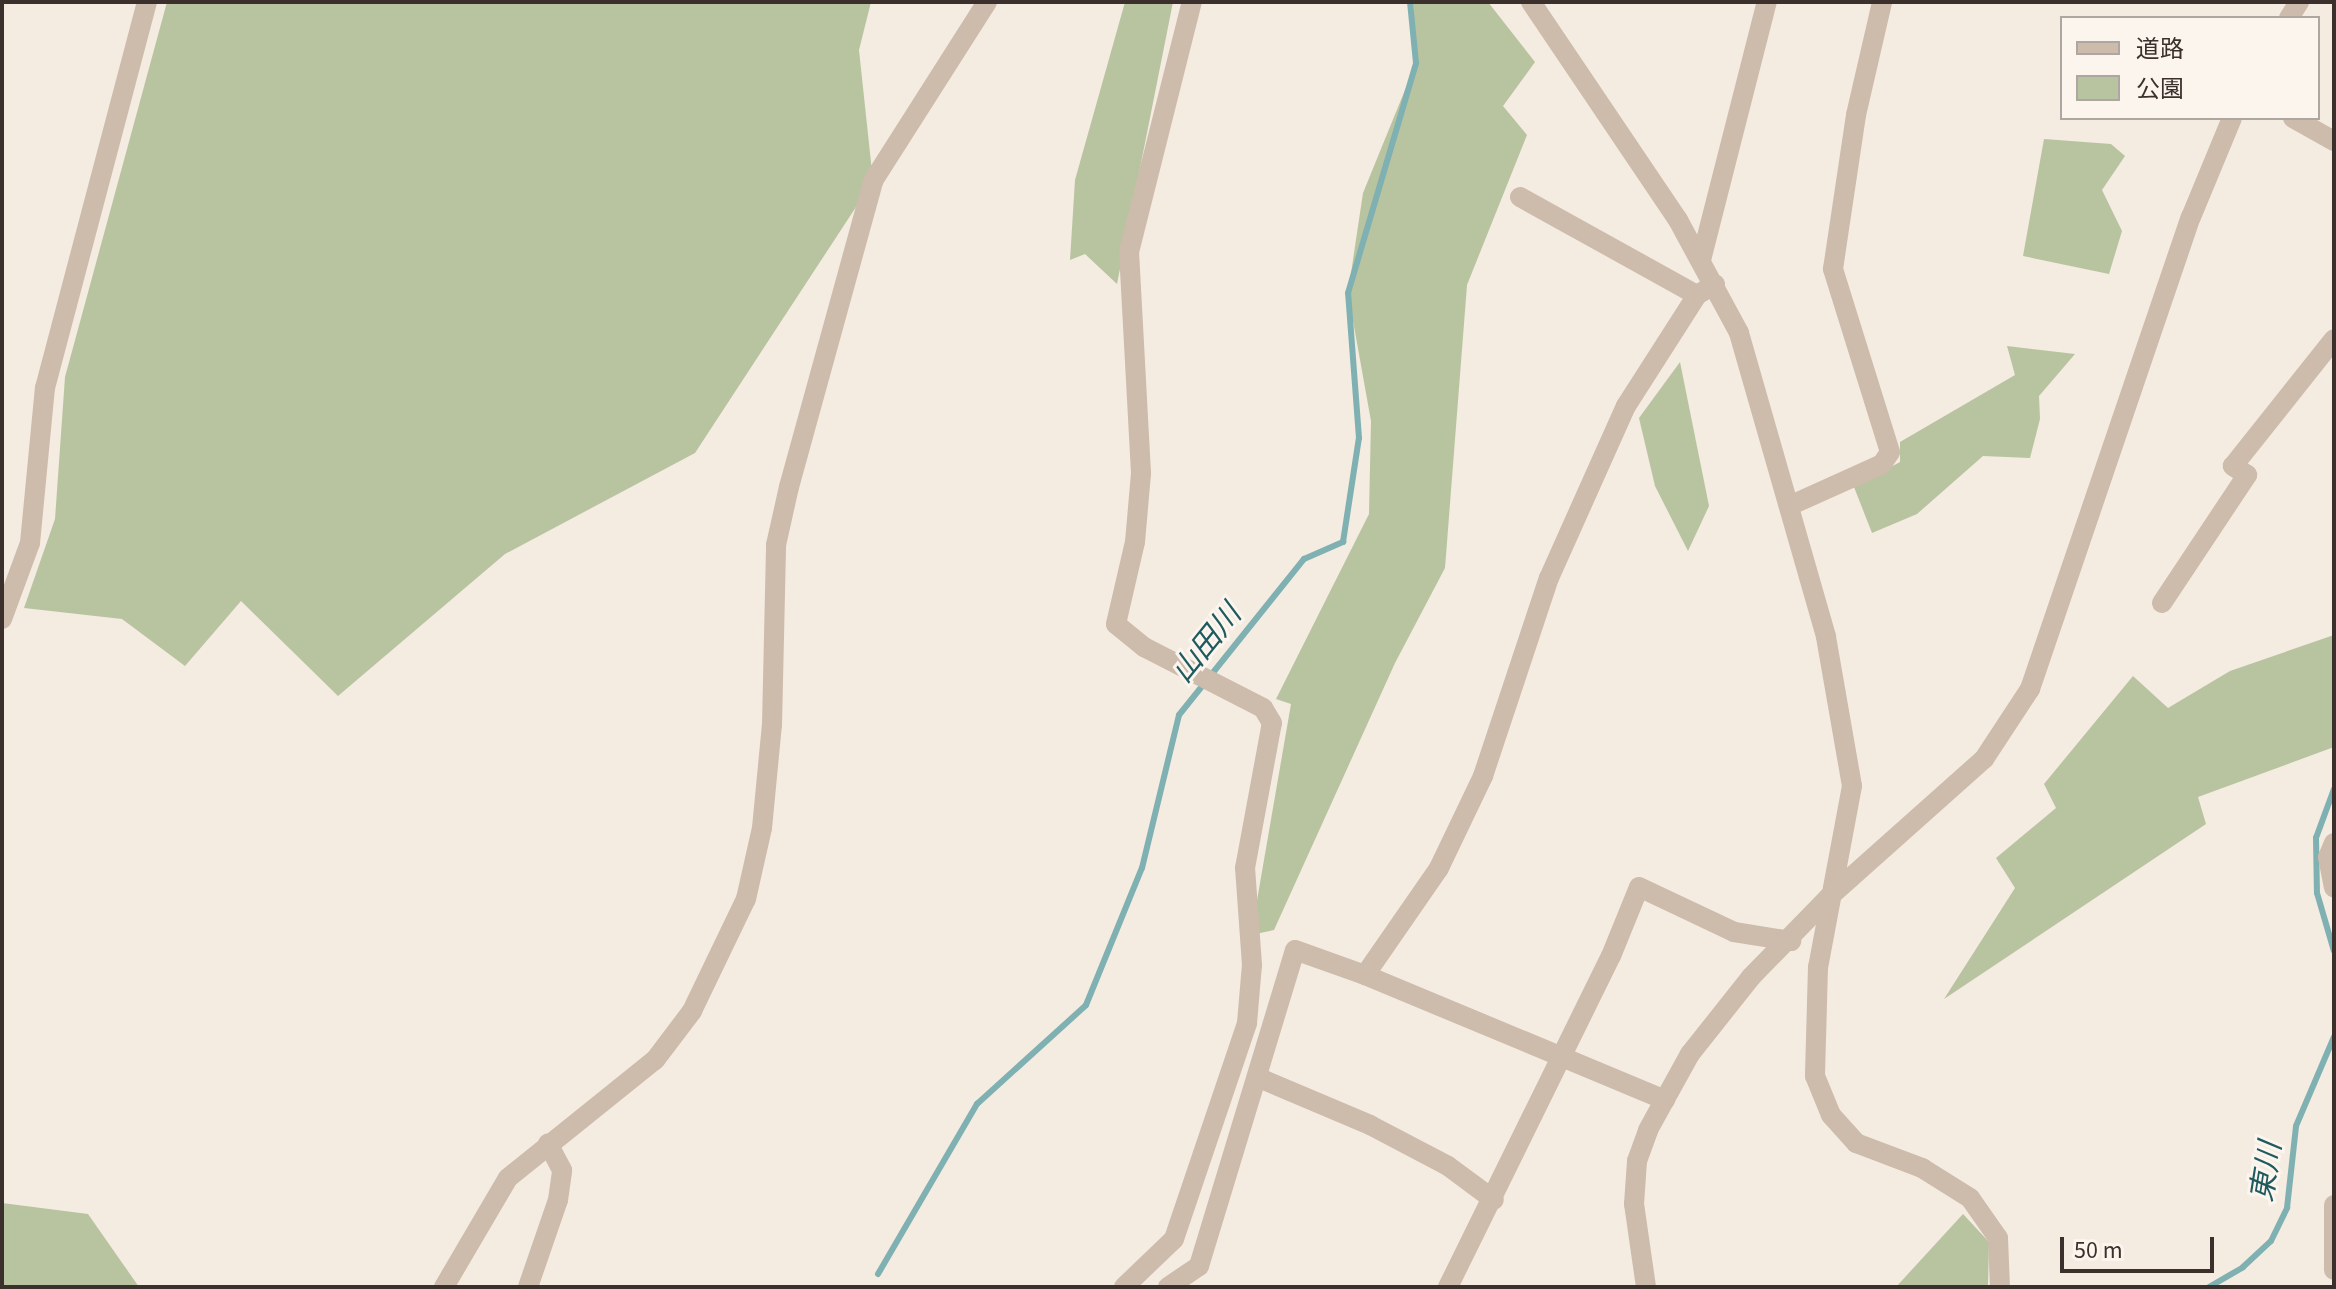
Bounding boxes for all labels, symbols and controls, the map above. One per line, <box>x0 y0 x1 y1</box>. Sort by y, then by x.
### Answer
legend <box>2060 16 2320 120</box>
text: 道路 <box>2136 32 2184 67</box>
text: 公園 <box>2136 72 2184 107</box>
water label: 山田川 <box>1165 598 1249 690</box>
water label: 東川 <box>2245 1140 2289 1204</box>
scale bar <box>2064 1221 2218 1271</box>
text: 50 m <box>2074 1233 2123 1268</box>

